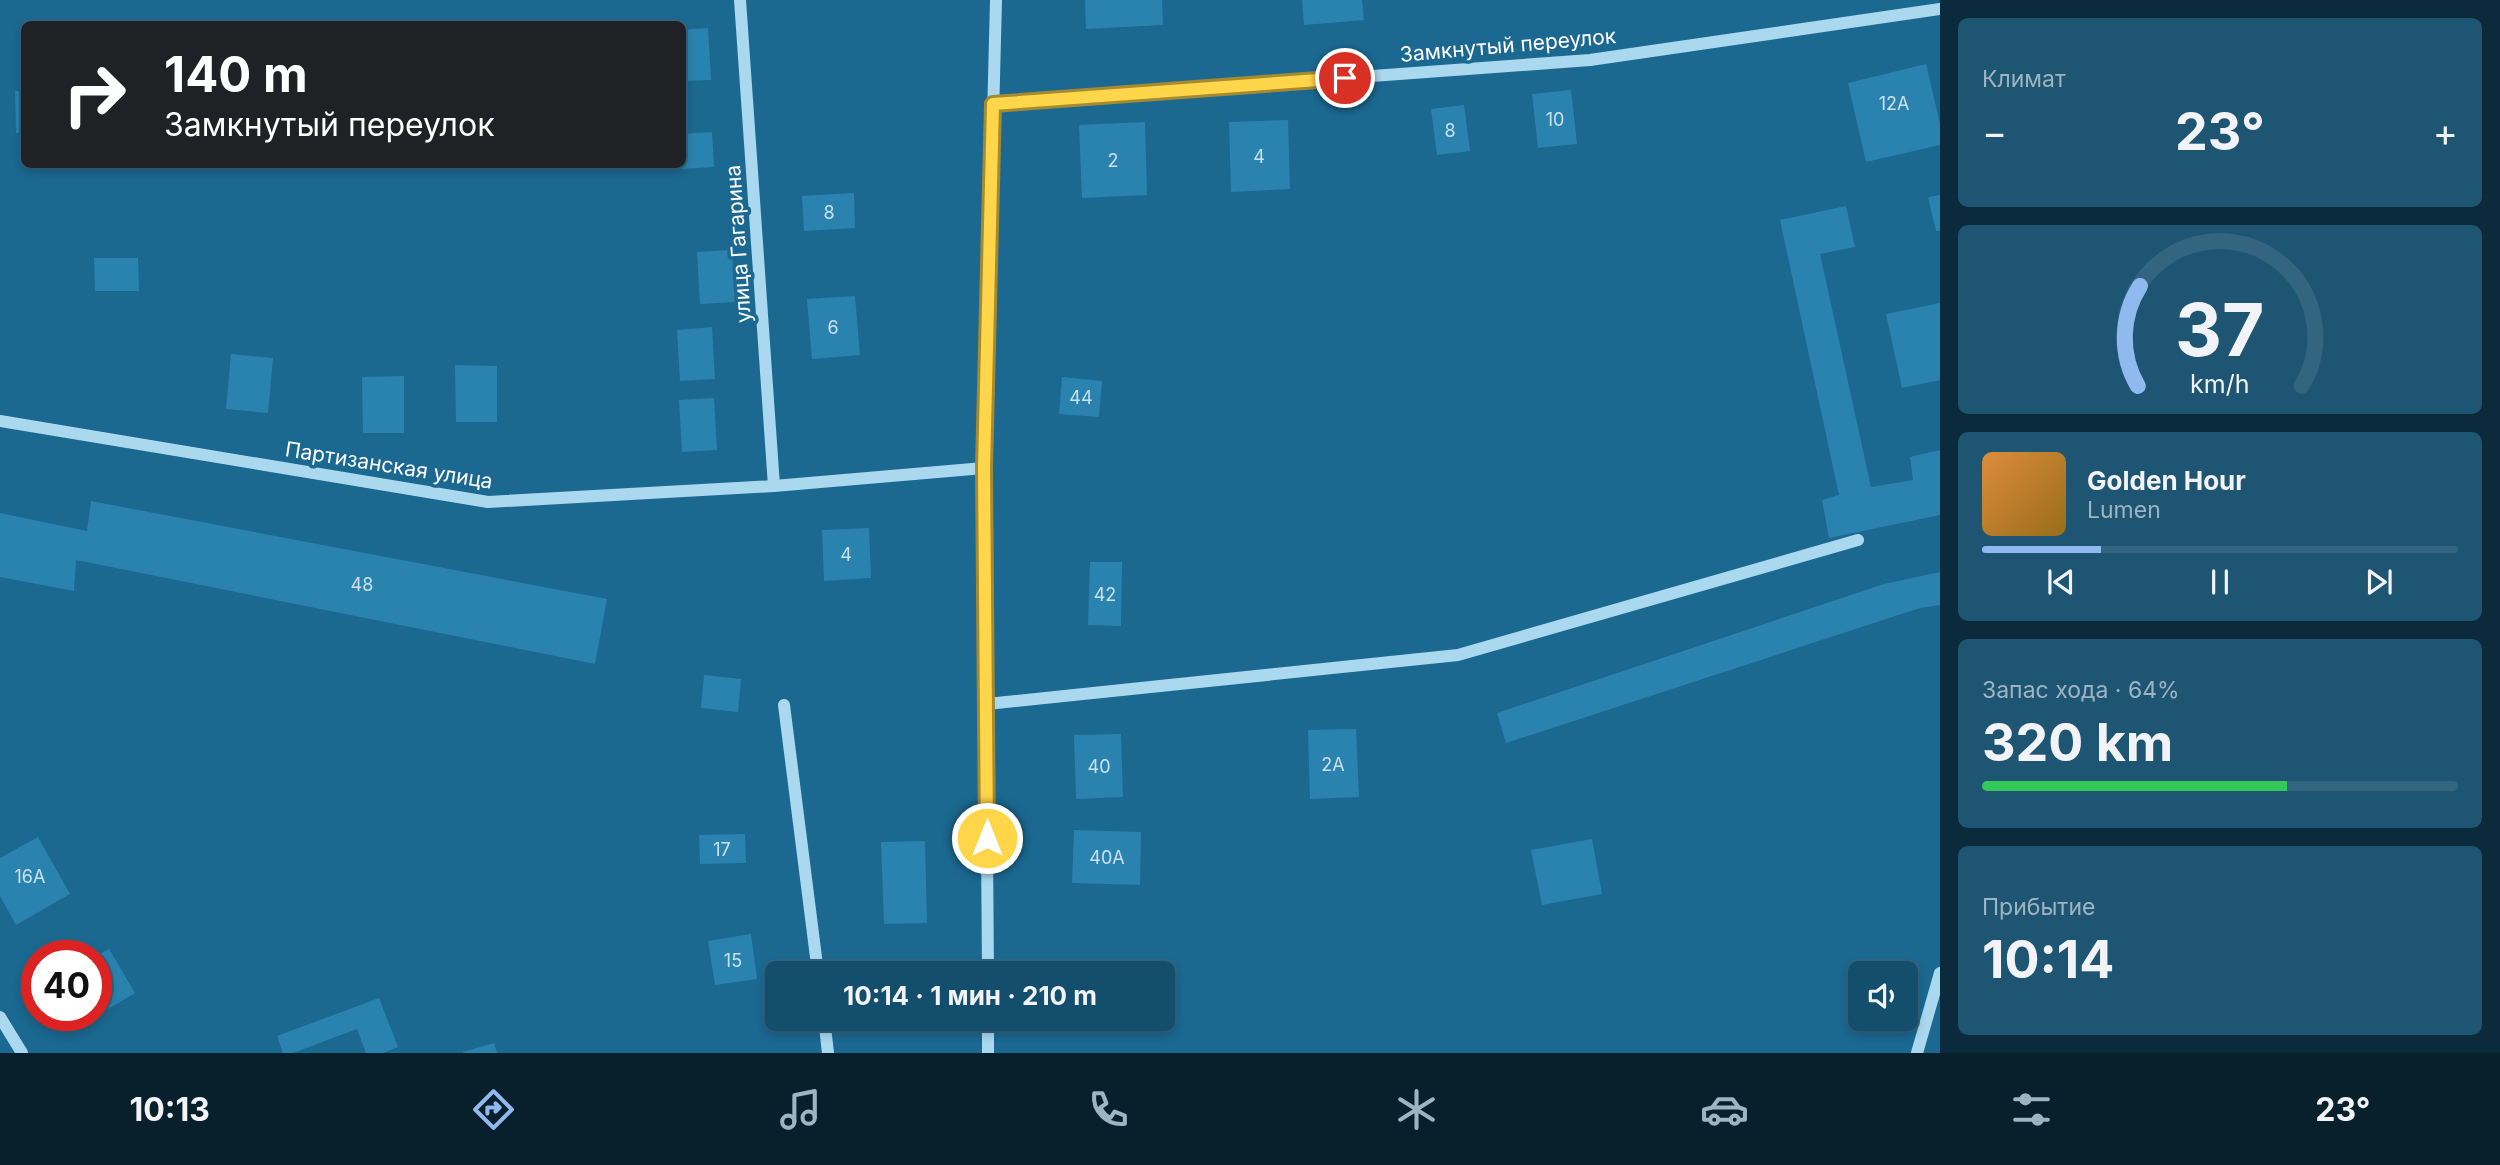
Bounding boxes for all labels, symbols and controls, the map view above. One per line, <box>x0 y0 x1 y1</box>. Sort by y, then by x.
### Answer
street label: Замкнутый переулок <box>1399 23 1618 67</box>
text: 140 m <box>164 45 308 104</box>
pin <box>1315 48 1375 108</box>
icon: right <box>49 49 140 140</box>
icon: arrive <box>1326 59 1364 97</box>
text: Климат <box>1982 65 2066 93</box>
house number: 12А <box>1879 93 1909 114</box>
text: 23° <box>2175 100 2265 163</box>
text: Замкнутый переулок <box>164 105 495 144</box>
house number: 10 <box>1546 109 1564 130</box>
text: − <box>1982 109 2007 155</box>
text: + <box>2433 109 2458 155</box>
house number: 8 <box>1444 120 1456 141</box>
house number: 4 <box>1253 146 1265 167</box>
house number: 2 <box>1108 150 1118 171</box>
street label: улица Гагарина <box>720 164 756 324</box>
house number: 8 <box>823 202 835 223</box>
text: 37 <box>2175 285 2265 374</box>
house number: 6 <box>827 317 839 338</box>
text: km/h <box>2190 368 2250 398</box>
house number: 44 <box>1069 387 1093 408</box>
street label: Партизанская улица <box>283 436 495 494</box>
text: Golden Hour <box>2087 465 2246 496</box>
text: Lumen <box>2087 496 2161 524</box>
house number: 4 <box>840 544 852 565</box>
icon: previous <box>2042 563 2080 601</box>
icon: pause <box>2201 563 2239 601</box>
icon: next <box>2360 563 2398 601</box>
house number: 48 <box>351 574 373 595</box>
house number: 42 <box>1094 584 1116 605</box>
text: Запас хода · 64% <box>1982 676 2180 704</box>
text: 320 km <box>1982 711 2173 774</box>
house number: 2А <box>1321 754 1345 775</box>
house number: 40 <box>1088 756 1110 777</box>
position arrow <box>950 801 1024 875</box>
house number: 17 <box>713 839 731 860</box>
house number: 40А <box>1089 847 1125 868</box>
house number: 16А <box>15 866 45 887</box>
text: Прибытие <box>1982 893 2095 921</box>
text: 10:14 <box>1982 928 2114 991</box>
speed limit sign: 40 <box>21 940 112 1031</box>
house number: 15 <box>724 950 742 971</box>
map controls <box>1848 961 1918 1031</box>
button: sound <box>1848 961 1918 1031</box>
text: 10:14 · 1 мин · 210 m <box>843 980 1097 1011</box>
icon: directions <box>469 1085 518 1134</box>
icon: music <box>776 1085 825 1134</box>
icon: phone <box>1084 1085 1133 1134</box>
icon: climate <box>1392 1085 1441 1134</box>
icon: car <box>1700 1085 1749 1134</box>
icon: filters <box>2007 1085 2056 1134</box>
text: 10:13 <box>129 1090 210 1129</box>
text: 23° <box>2315 1090 2371 1129</box>

